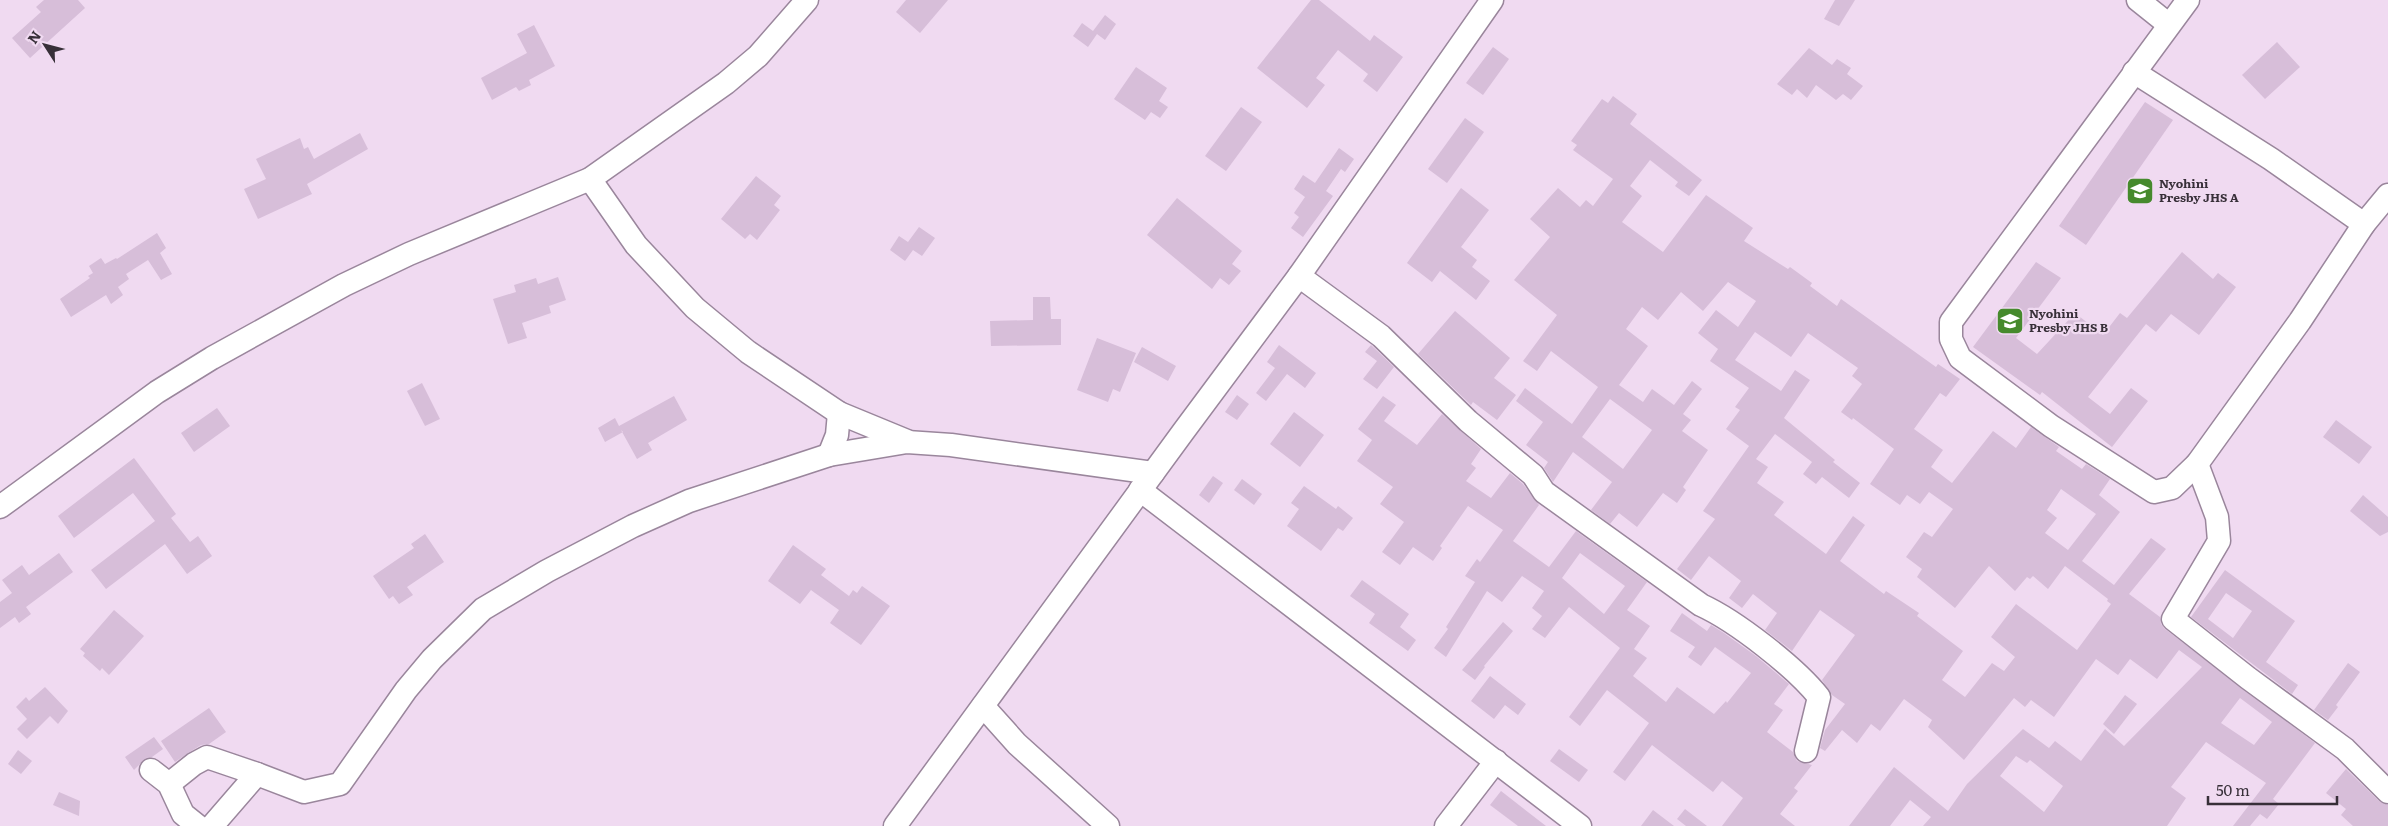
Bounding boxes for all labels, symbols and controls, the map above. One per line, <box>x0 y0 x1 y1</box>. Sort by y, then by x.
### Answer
north arrow <box>20 20 70 70</box>
text: N <box>22 26 45 47</box>
place label: Nyohini Presby JHS A <box>2159 174 2239 206</box>
school or university icon: Nyohini Presby JHS A <box>2125 176 2155 206</box>
place label: Nyohini Presby JHS B <box>2029 304 2108 336</box>
school or university icon: Nyohini Presby JHS B <box>1995 306 2025 336</box>
scale bar <box>2208 774 2337 806</box>
text: 50 m <box>2216 778 2250 801</box>

